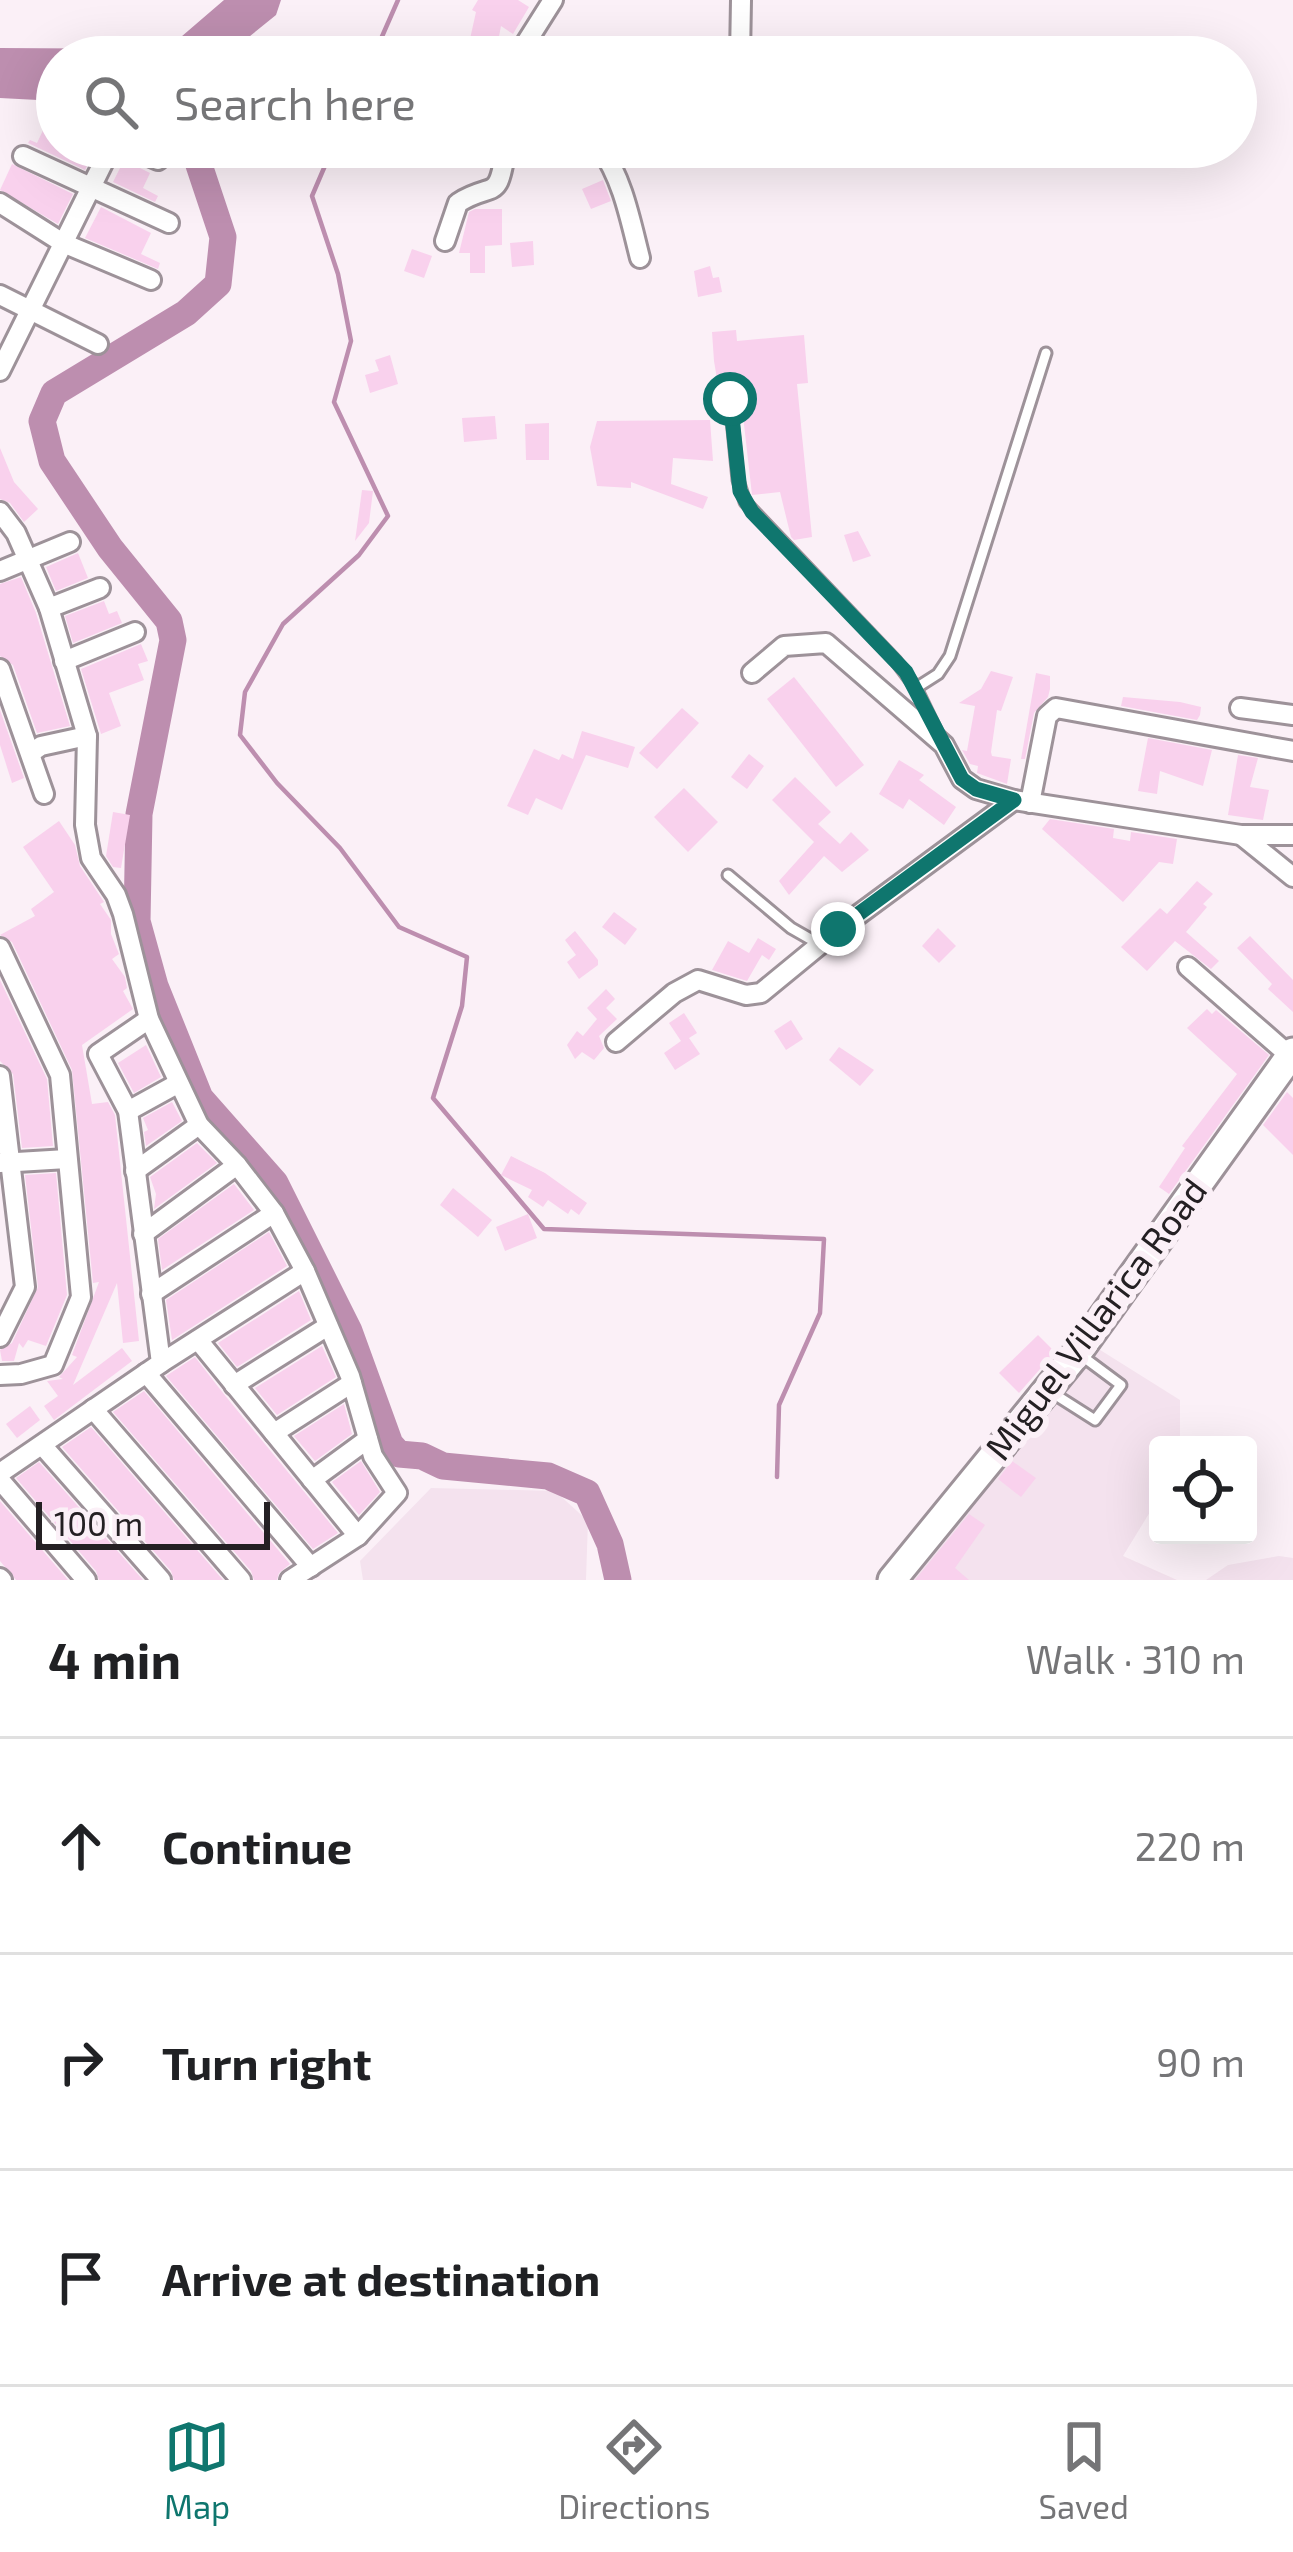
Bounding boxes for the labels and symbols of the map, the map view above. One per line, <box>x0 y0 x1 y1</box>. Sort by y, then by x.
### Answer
route start <box>703 372 757 426</box>
route end <box>811 902 865 956</box>
street label: Miguel Villarica Road <box>975 1169 1215 1467</box>
scale bar <box>36 1496 270 1549</box>

